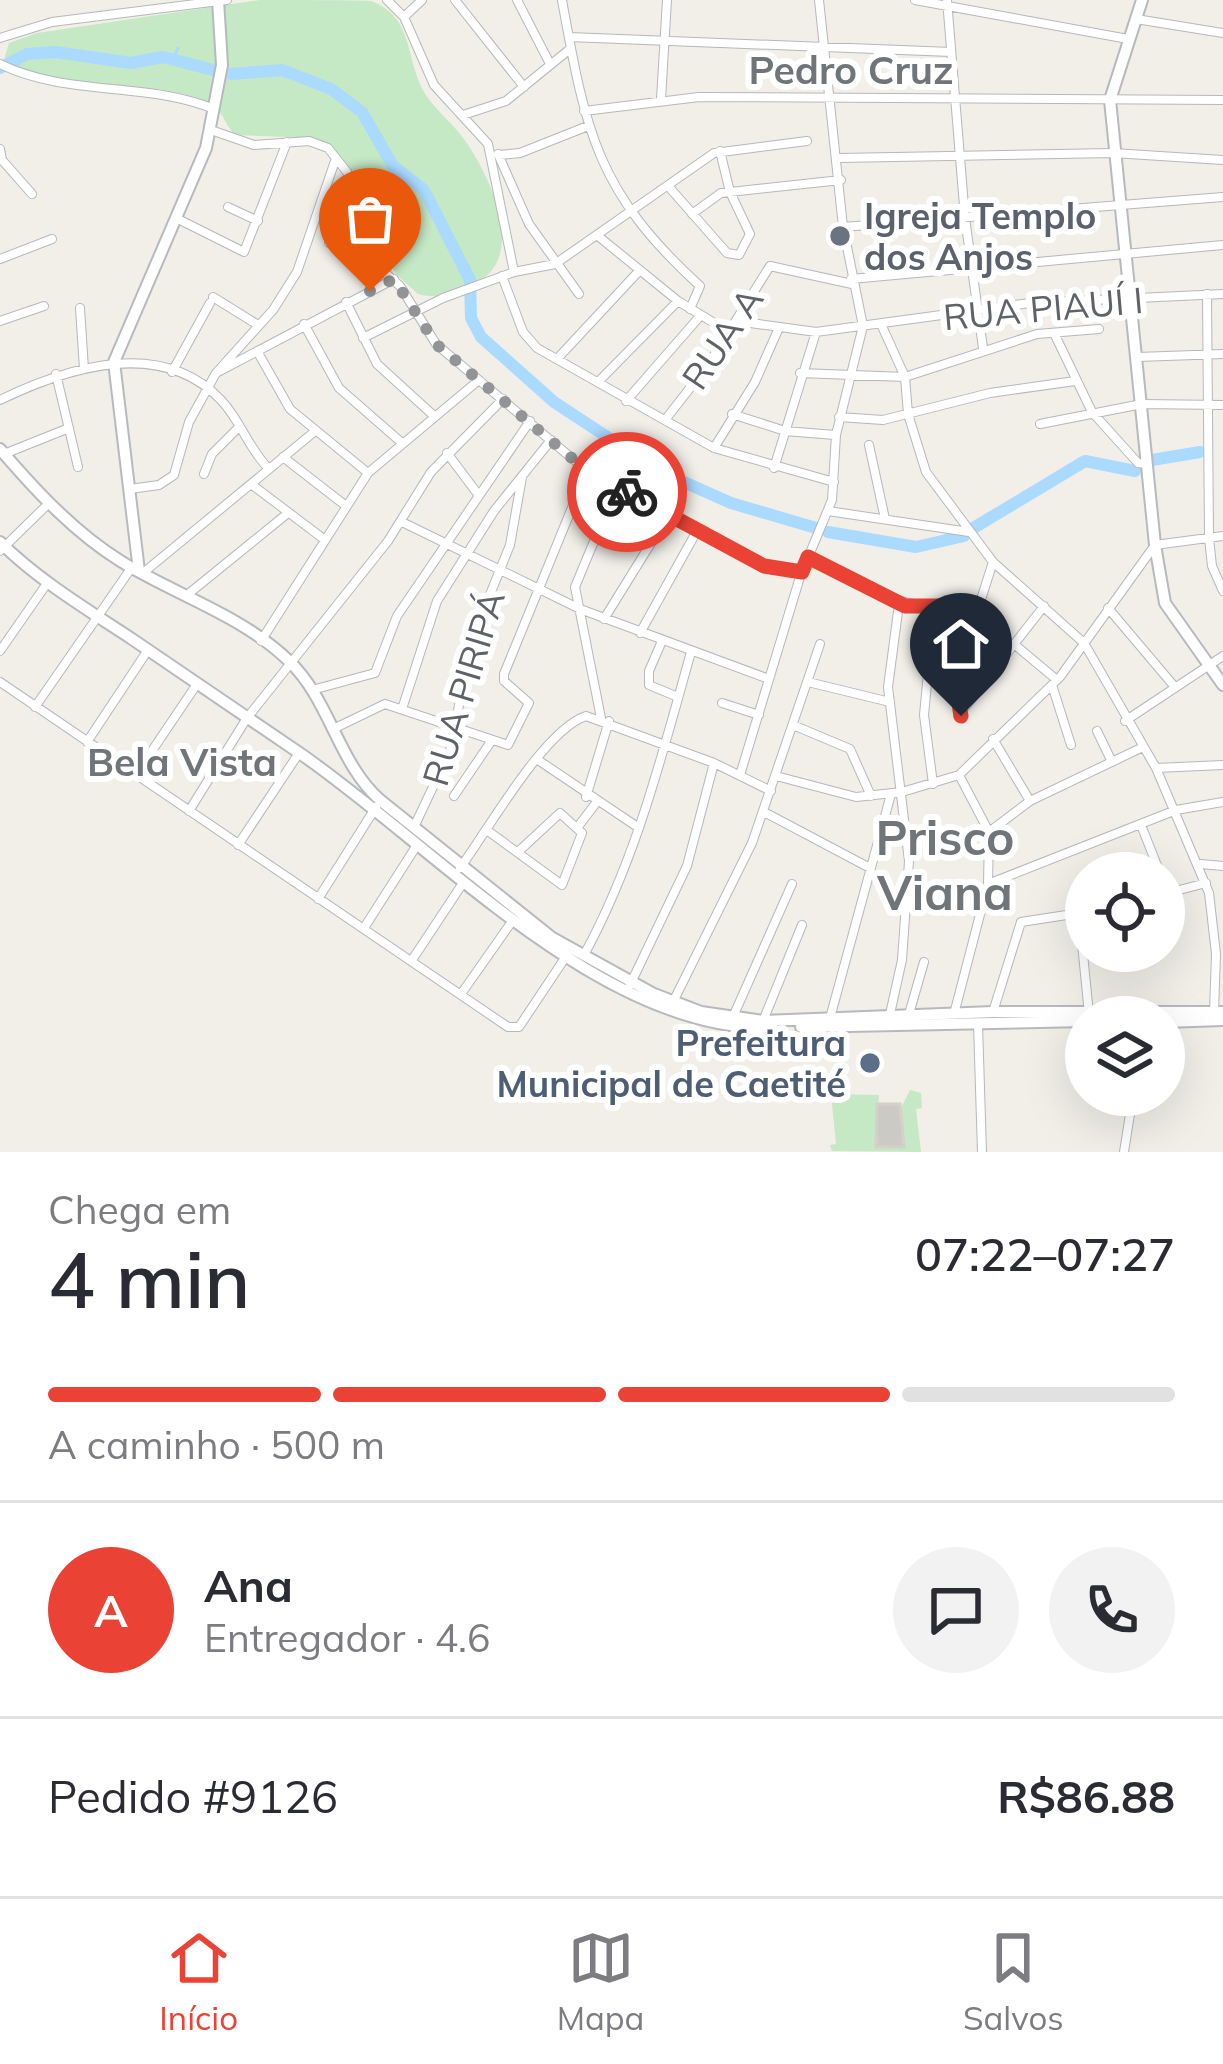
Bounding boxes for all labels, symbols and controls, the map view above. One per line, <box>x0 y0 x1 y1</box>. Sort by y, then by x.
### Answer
district label: Pedro Cruz <box>748 45 954 94</box>
pin <box>319 168 421 291</box>
icon: bag <box>337 186 403 252</box>
place label: Igreja Templo dos Anjos <box>864 193 1096 279</box>
marker: Igreja Templo dos Anjos <box>827 223 853 249</box>
street label: RUA PIAUÍ I <box>941 277 1145 339</box>
street label: RUA A <box>672 278 772 398</box>
courier <box>567 432 687 552</box>
icon: bike <box>594 459 660 525</box>
street label: RUA PIRIPÁ <box>412 585 514 791</box>
pin <box>910 593 1012 716</box>
icon: home <box>928 611 994 677</box>
district label: Bela Vista <box>87 737 277 786</box>
district label: Prisco Viana <box>875 807 1015 922</box>
map controls <box>1065 852 1185 1116</box>
button: locate <box>1065 852 1185 972</box>
button: layers <box>1065 996 1185 1116</box>
place label: Prefeitura Municipal de Caetité <box>497 1020 846 1106</box>
marker: Prefeitura Municipal de Caetité <box>857 1050 883 1076</box>
text: Chega em <box>48 1185 231 1234</box>
text: 07:22–07:27 <box>915 1226 1175 1282</box>
text: 4 min <box>48 1230 251 1328</box>
text: A caminho · 500 m <box>48 1420 385 1469</box>
button: chat <box>893 1547 1019 1673</box>
button: phone <box>1049 1547 1175 1673</box>
text: Ana <box>204 1557 293 1613</box>
text: A <box>94 1582 128 1638</box>
text: Entregador · 4.6 <box>204 1613 490 1662</box>
text: Pedido #9126 <box>48 1768 338 1824</box>
text: R$86.88 <box>997 1768 1175 1824</box>
tab: Início <box>159 1925 238 2038</box>
tab: Mapa <box>557 1925 644 2038</box>
tab: Salvos <box>963 1925 1064 2038</box>

